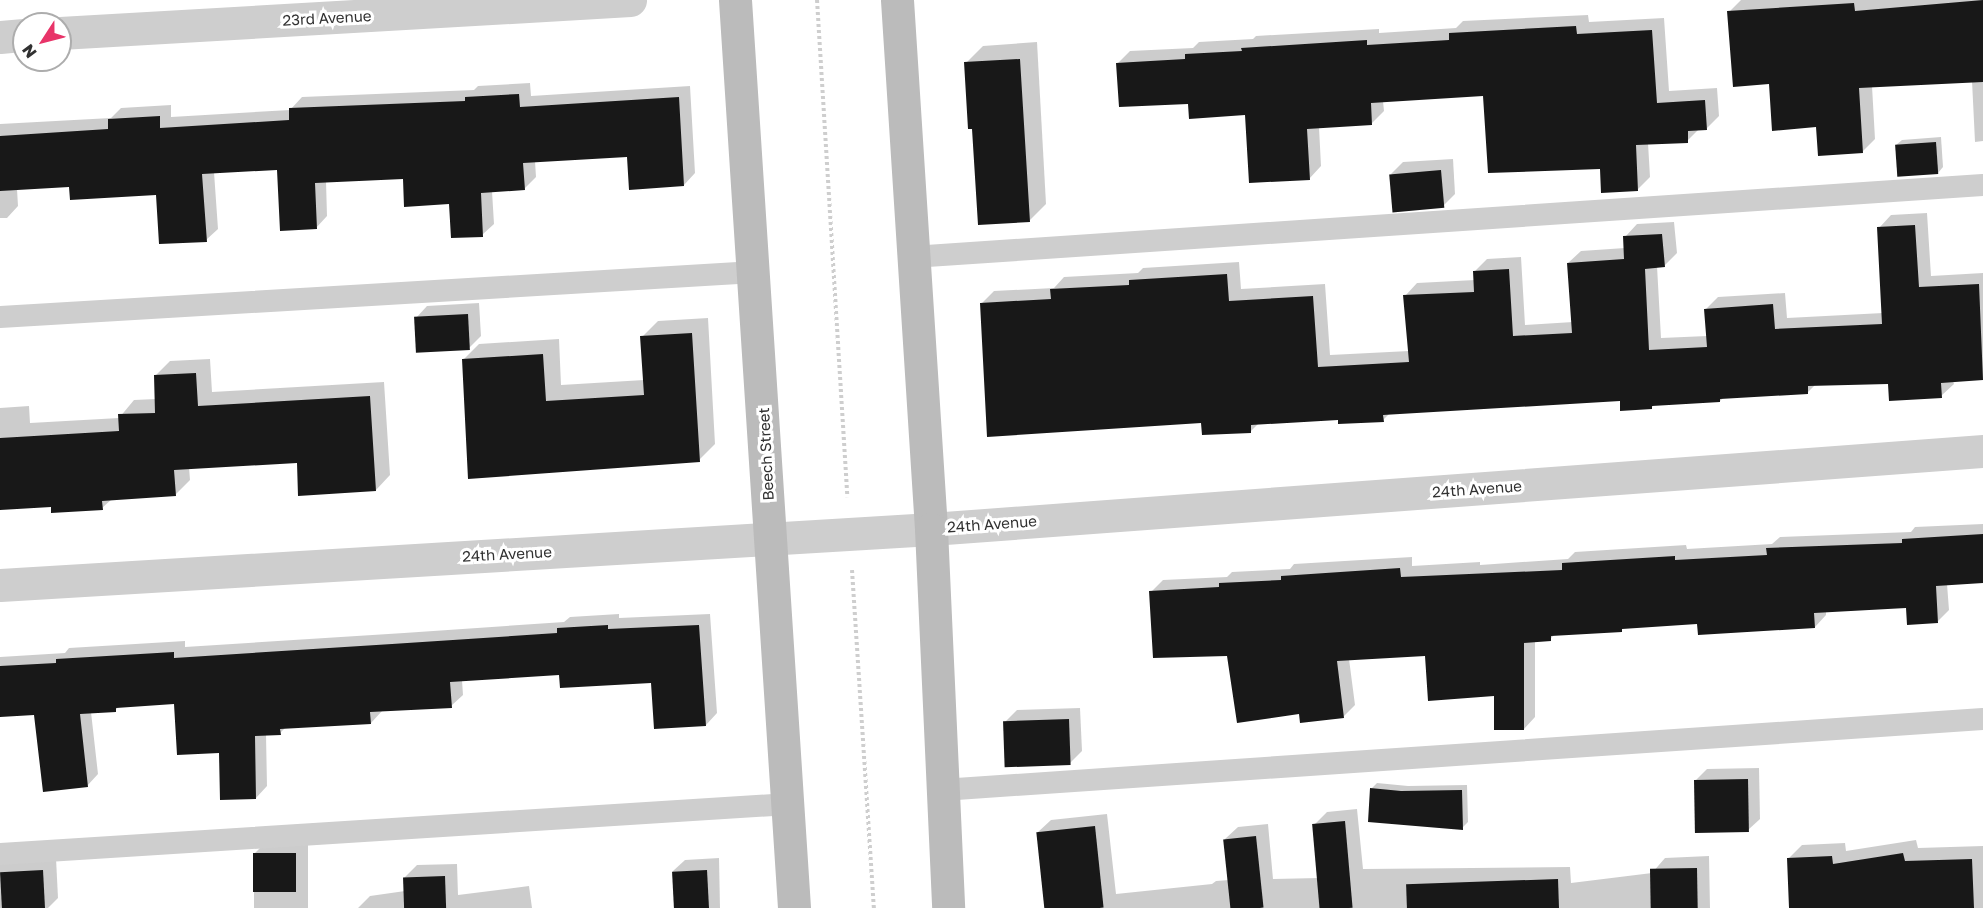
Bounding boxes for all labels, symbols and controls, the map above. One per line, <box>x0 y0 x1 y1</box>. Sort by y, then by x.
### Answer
street label: 23rd Avenue <box>282 7 372 29</box>
north arrow <box>12 12 72 72</box>
text: N <box>17 41 41 62</box>
street label: Beech Street <box>755 407 777 501</box>
street label: 24th Avenue <box>1432 477 1522 501</box>
street label: 24th Avenue <box>947 512 1037 536</box>
street label: 24th Avenue <box>462 543 552 565</box>

